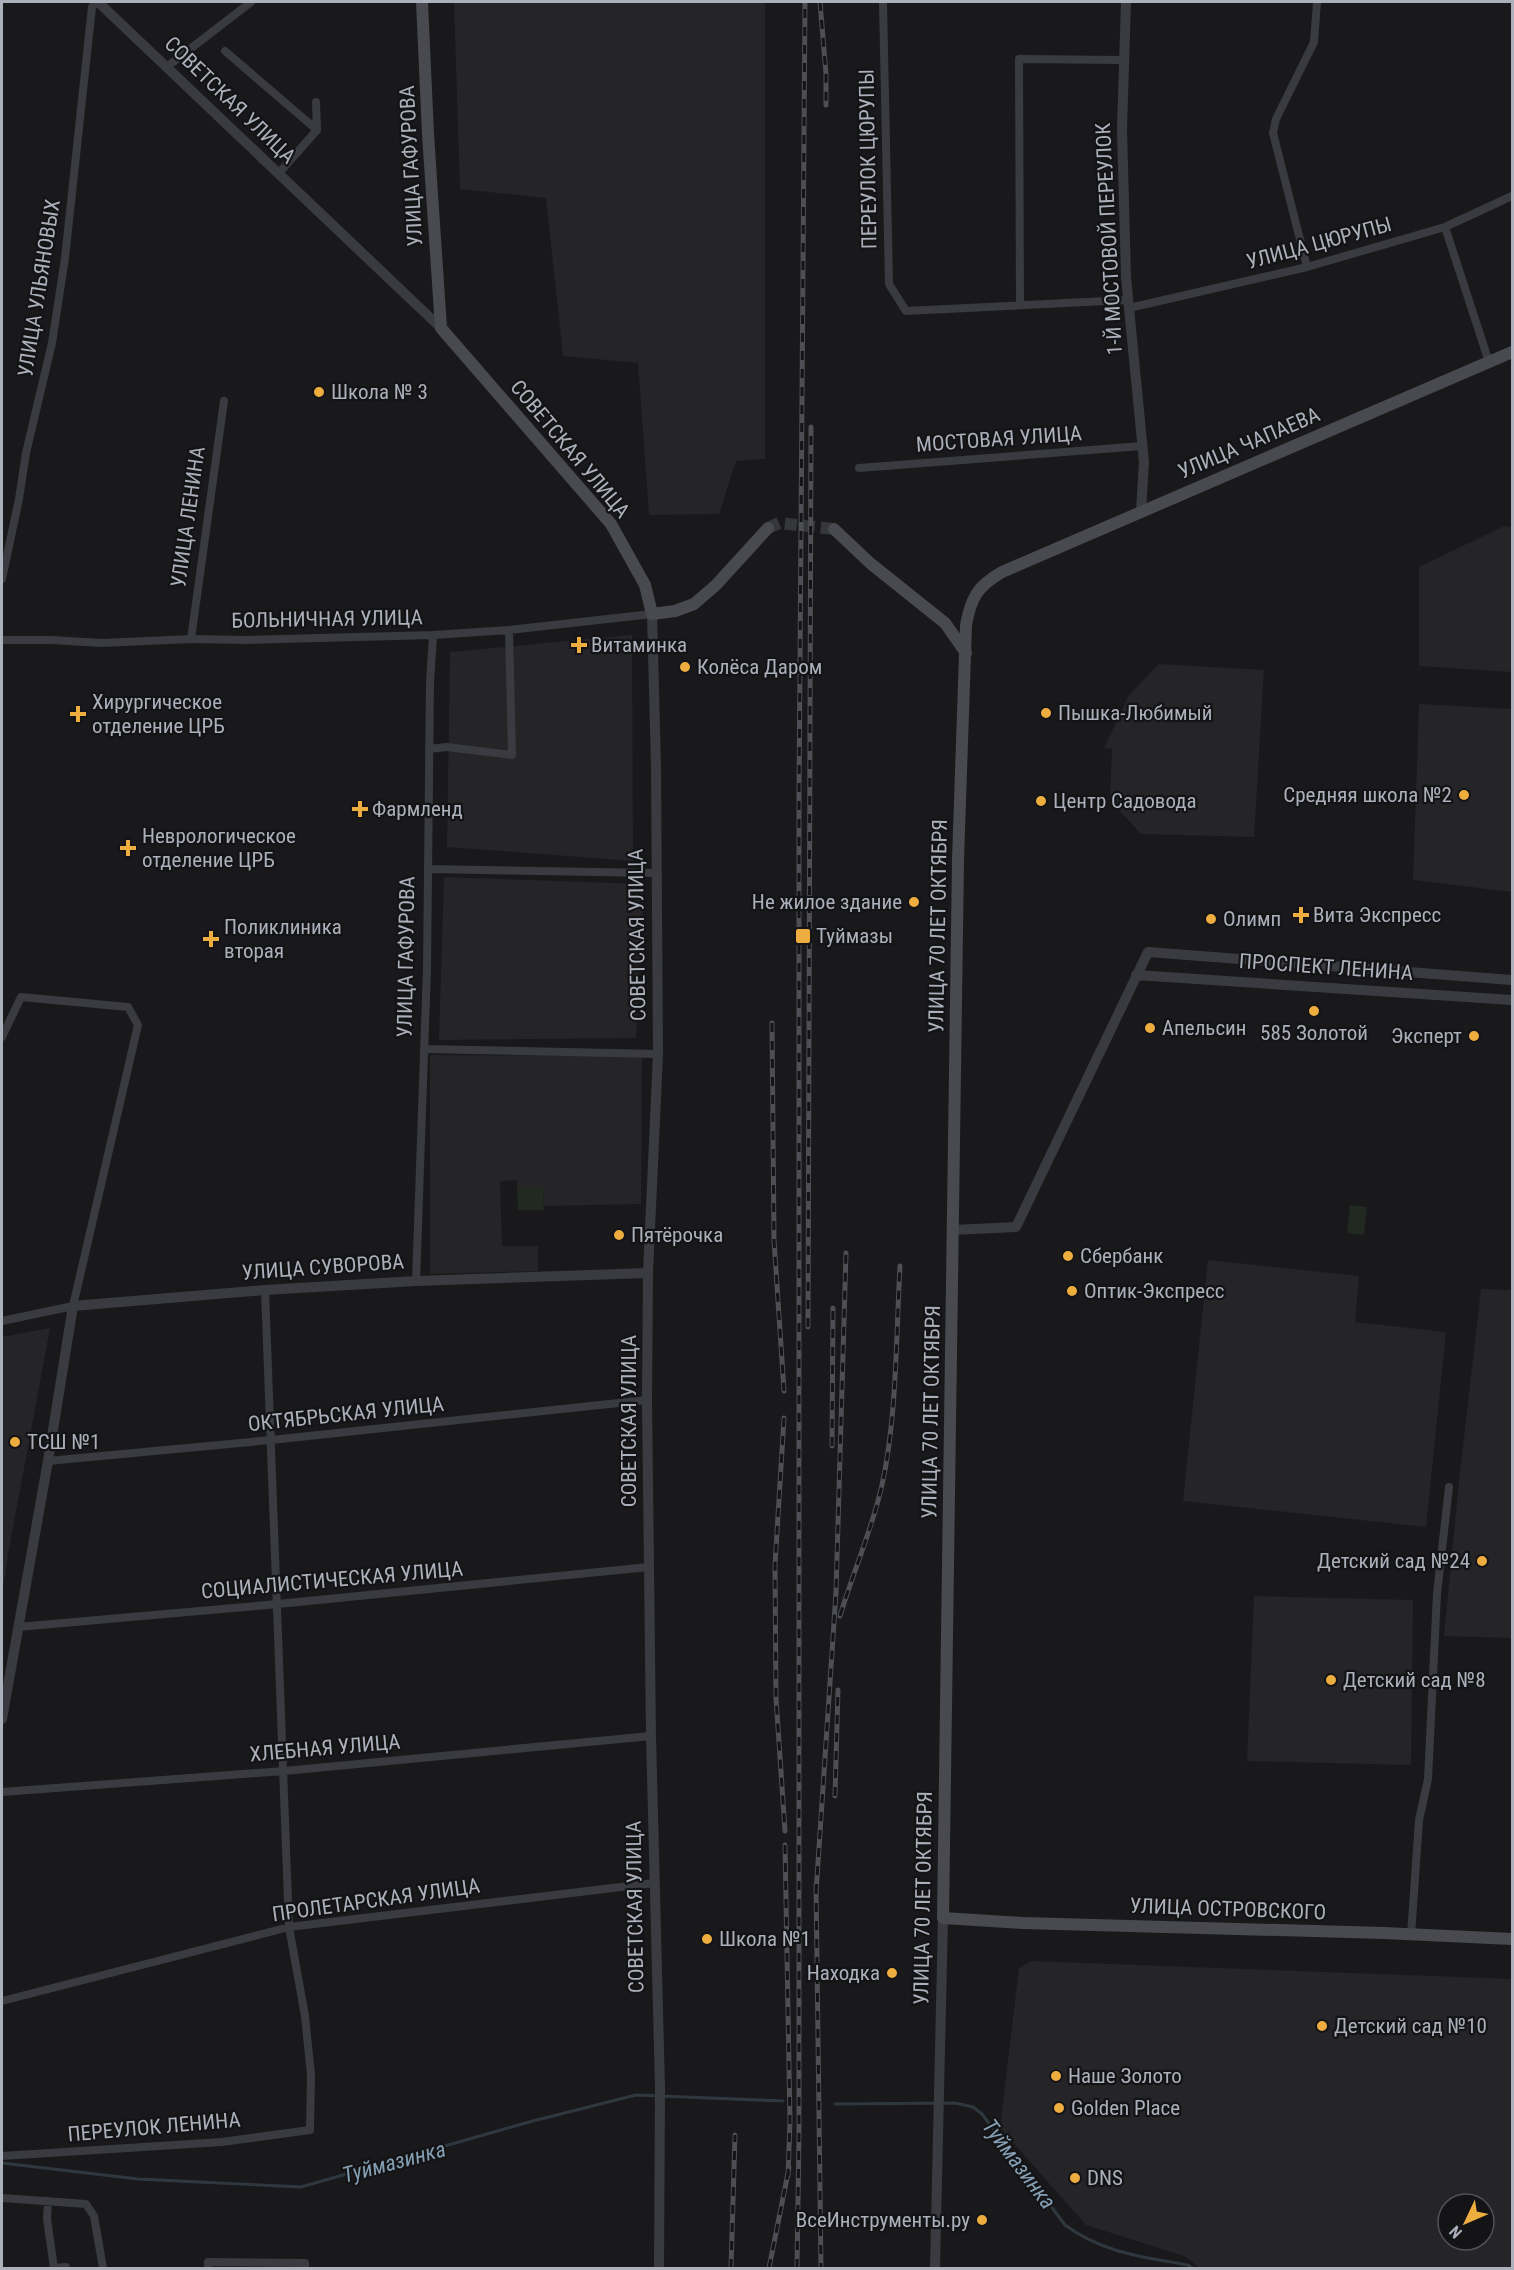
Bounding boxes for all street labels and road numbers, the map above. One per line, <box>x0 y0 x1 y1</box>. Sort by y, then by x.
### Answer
street label: СОВЕТСКАЯ УЛИЦА <box>160 32 300 168</box>
street label: ПЕРЕУЛОК ЦЮРУПЫ <box>854 69 882 249</box>
street label: УЛИЦА ГАФУРОВА <box>395 85 427 247</box>
street label: 1-Й МОСТОВОЙ ПЕРЕУЛОК <box>1091 122 1127 356</box>
street label: УЛИЦА УЛЬЯНОВЫХ <box>13 198 65 378</box>
street label: УЛИЦА ЦЮРУПЫ <box>1244 212 1394 274</box>
street label: СОВЕТСКАЯ УЛИЦА <box>505 375 635 523</box>
street label: УЛИЦА ЧАПАЕВА <box>1175 402 1323 484</box>
street label: МОСТОВАЯ УЛИЦА <box>915 421 1083 457</box>
street label: УЛИЦА ЛЕНИНА <box>166 445 210 589</box>
street label: БОЛЬНИЧНАЯ УЛИЦА <box>231 605 423 633</box>
street label: УЛИЦА 70 ЛЕТ ОКТЯБРЯ <box>924 819 952 1033</box>
street label: СОВЕТСКАЯ УЛИЦА <box>623 849 651 1021</box>
street label: УЛИЦА ГАФУРОВА <box>393 876 419 1038</box>
street label: ПРОСПЕКТ ЛЕНИНА <box>1238 949 1414 985</box>
street label: УЛИЦА СУВОРОВА <box>241 1249 405 1285</box>
street label: УЛИЦА 70 ЛЕТ ОКТЯБРЯ <box>917 1305 945 1519</box>
street label: СОВЕТСКАЯ УЛИЦА <box>617 1335 641 1507</box>
street label: ОКТЯБРЬСКАЯ УЛИЦА <box>247 1392 445 1436</box>
street label: СОЦИАЛИСТИЧЕСКАЯ УЛИЦА <box>200 1557 464 1603</box>
street label: ХЛЕБНАЯ УЛИЦА <box>249 1729 401 1767</box>
street label: УЛИЦА 70 ЛЕТ ОКТЯБРЯ <box>909 1791 937 2005</box>
street label: СОВЕТСКАЯ УЛИЦА <box>621 1821 649 1993</box>
street label: ПРОЛЕТАРСКАЯ УЛИЦА <box>271 1874 481 1926</box>
street label: УЛИЦА ОСТРОВСКОГО <box>1129 1894 1327 1924</box>
street label: ПЕРЕУЛОК ЛЕНИНА <box>67 2107 241 2147</box>

